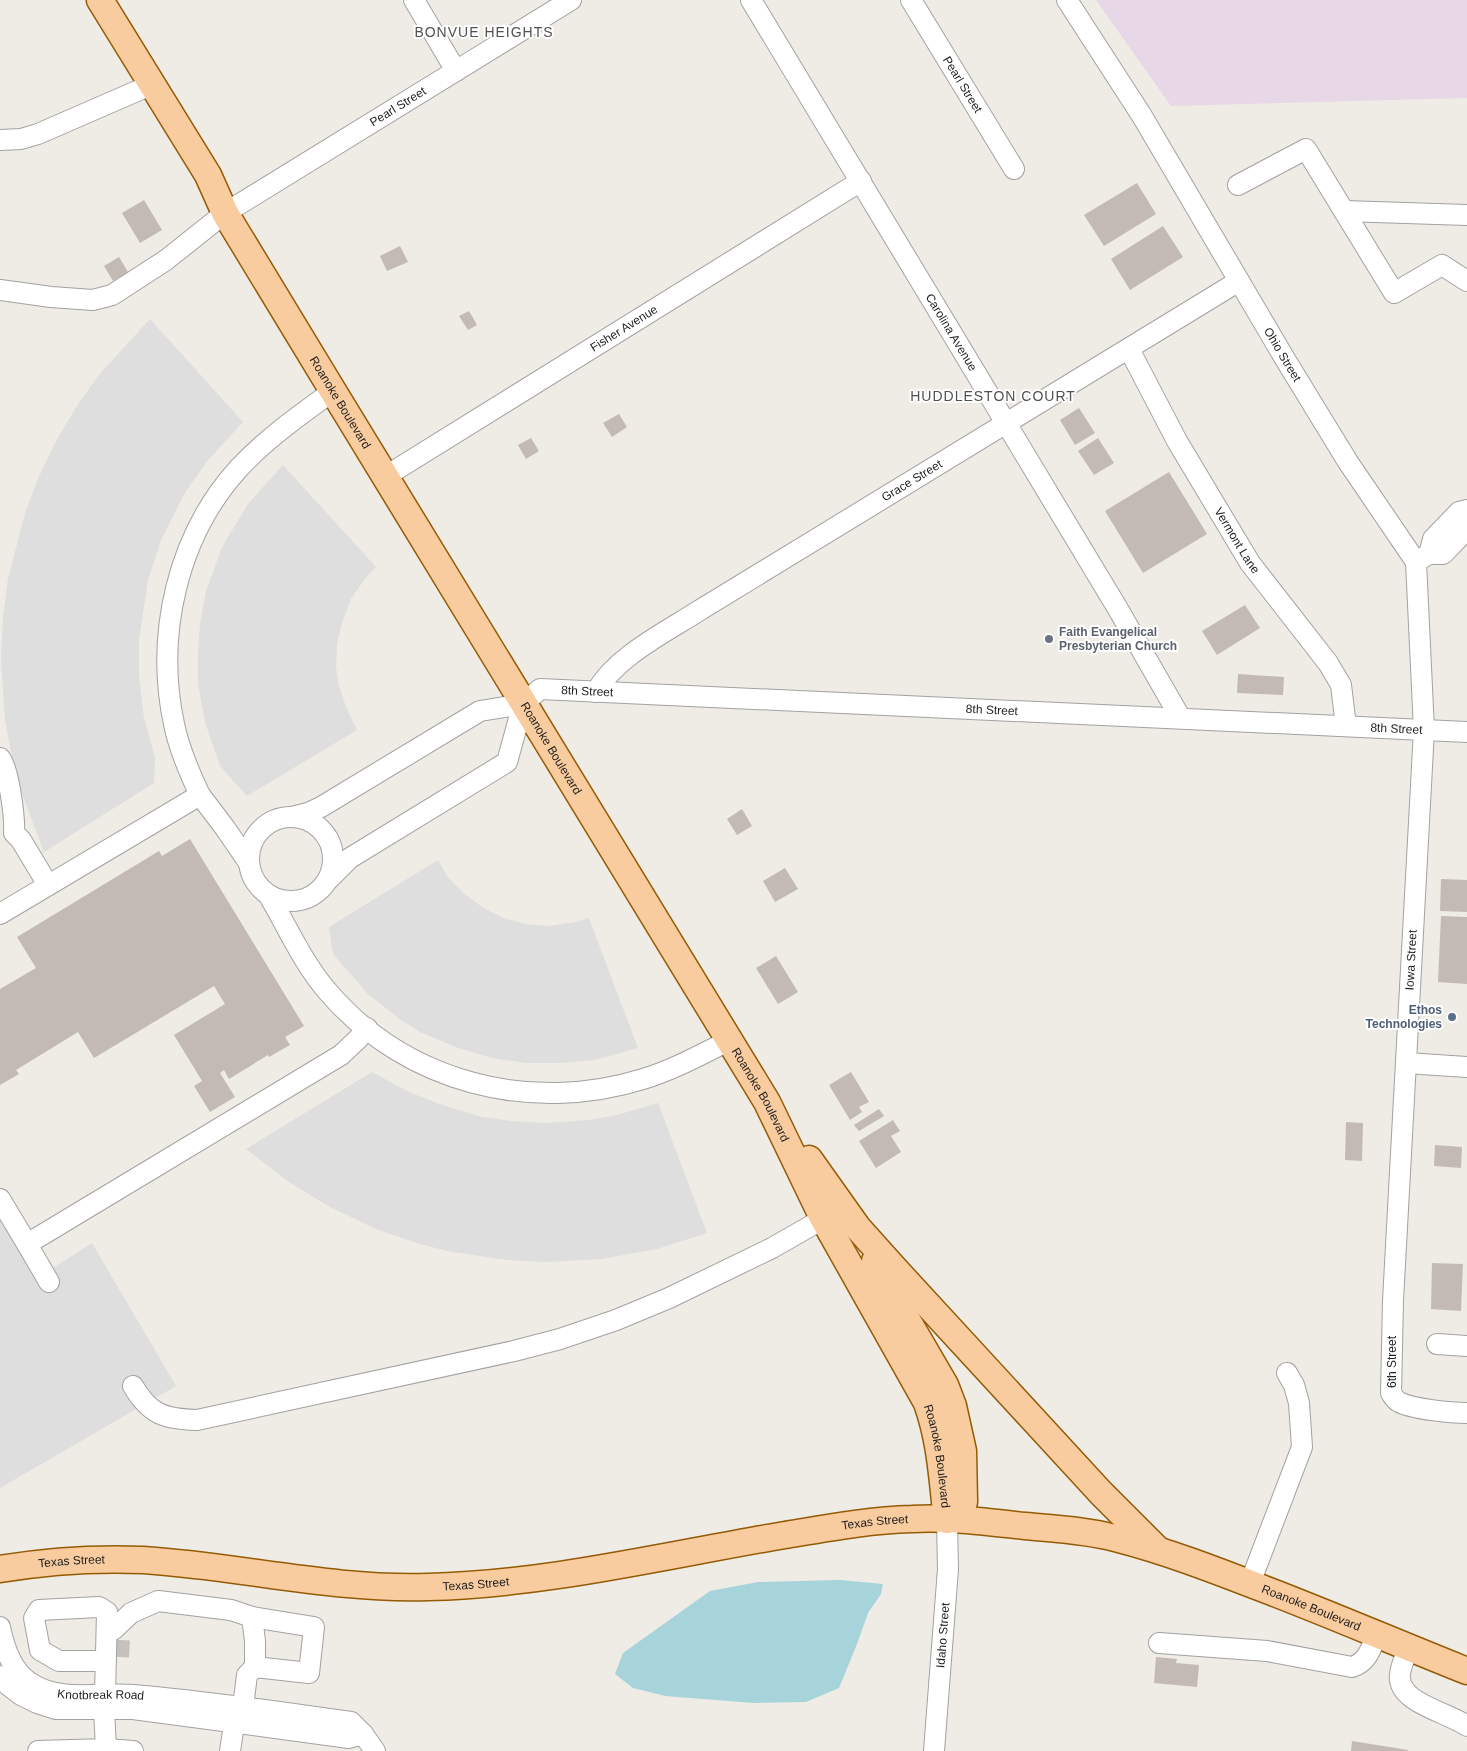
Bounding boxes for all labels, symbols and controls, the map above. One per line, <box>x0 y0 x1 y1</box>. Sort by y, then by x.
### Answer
district label: BONVUE HEIGHTS <box>414 24 554 40</box>
street label: Pearl Street <box>940 54 985 116</box>
street label: Pearl Street <box>367 84 429 129</box>
street label: Carolina Avenue <box>923 291 980 374</box>
street label: Fisher Avenue <box>588 302 660 354</box>
street label: Ohio Street <box>1261 325 1305 385</box>
street label: Roanoke Boulevard <box>307 354 374 451</box>
district label: HUDDLESTON COURT <box>910 388 1076 404</box>
street label: Grace Street <box>879 457 945 504</box>
street label: Vermont Lane <box>1211 505 1263 577</box>
place label: Faith Evangelical Presbyterian Church <box>1059 625 1177 653</box>
marker: Faith Evangelical Presbyterian Church <box>1043 633 1055 645</box>
street label: 8th Street <box>561 683 614 699</box>
street label: Roanoke Boulevard <box>518 700 585 797</box>
street label: 8th Street <box>965 702 1019 718</box>
street label: 8th Street <box>1370 721 1423 737</box>
street label: Iowa Street <box>1402 929 1420 991</box>
place label: Ethos Technologies <box>1366 1003 1442 1031</box>
marker: Ethos Technologies <box>1446 1011 1458 1023</box>
street label: Roanoke Boulevard <box>729 1045 792 1144</box>
street label: 6th Street <box>1385 1335 1399 1388</box>
street label: Roanoke Boulevard <box>921 1403 953 1509</box>
street label: Texas Street <box>841 1512 909 1533</box>
street label: Texas Street <box>37 1552 106 1571</box>
street label: Texas Street <box>442 1574 511 1594</box>
street label: Roanoke Boulevard <box>1260 1582 1363 1634</box>
street label: Idaho Street <box>933 1601 952 1669</box>
street label: Knotbreak Road <box>56 1686 145 1703</box>

